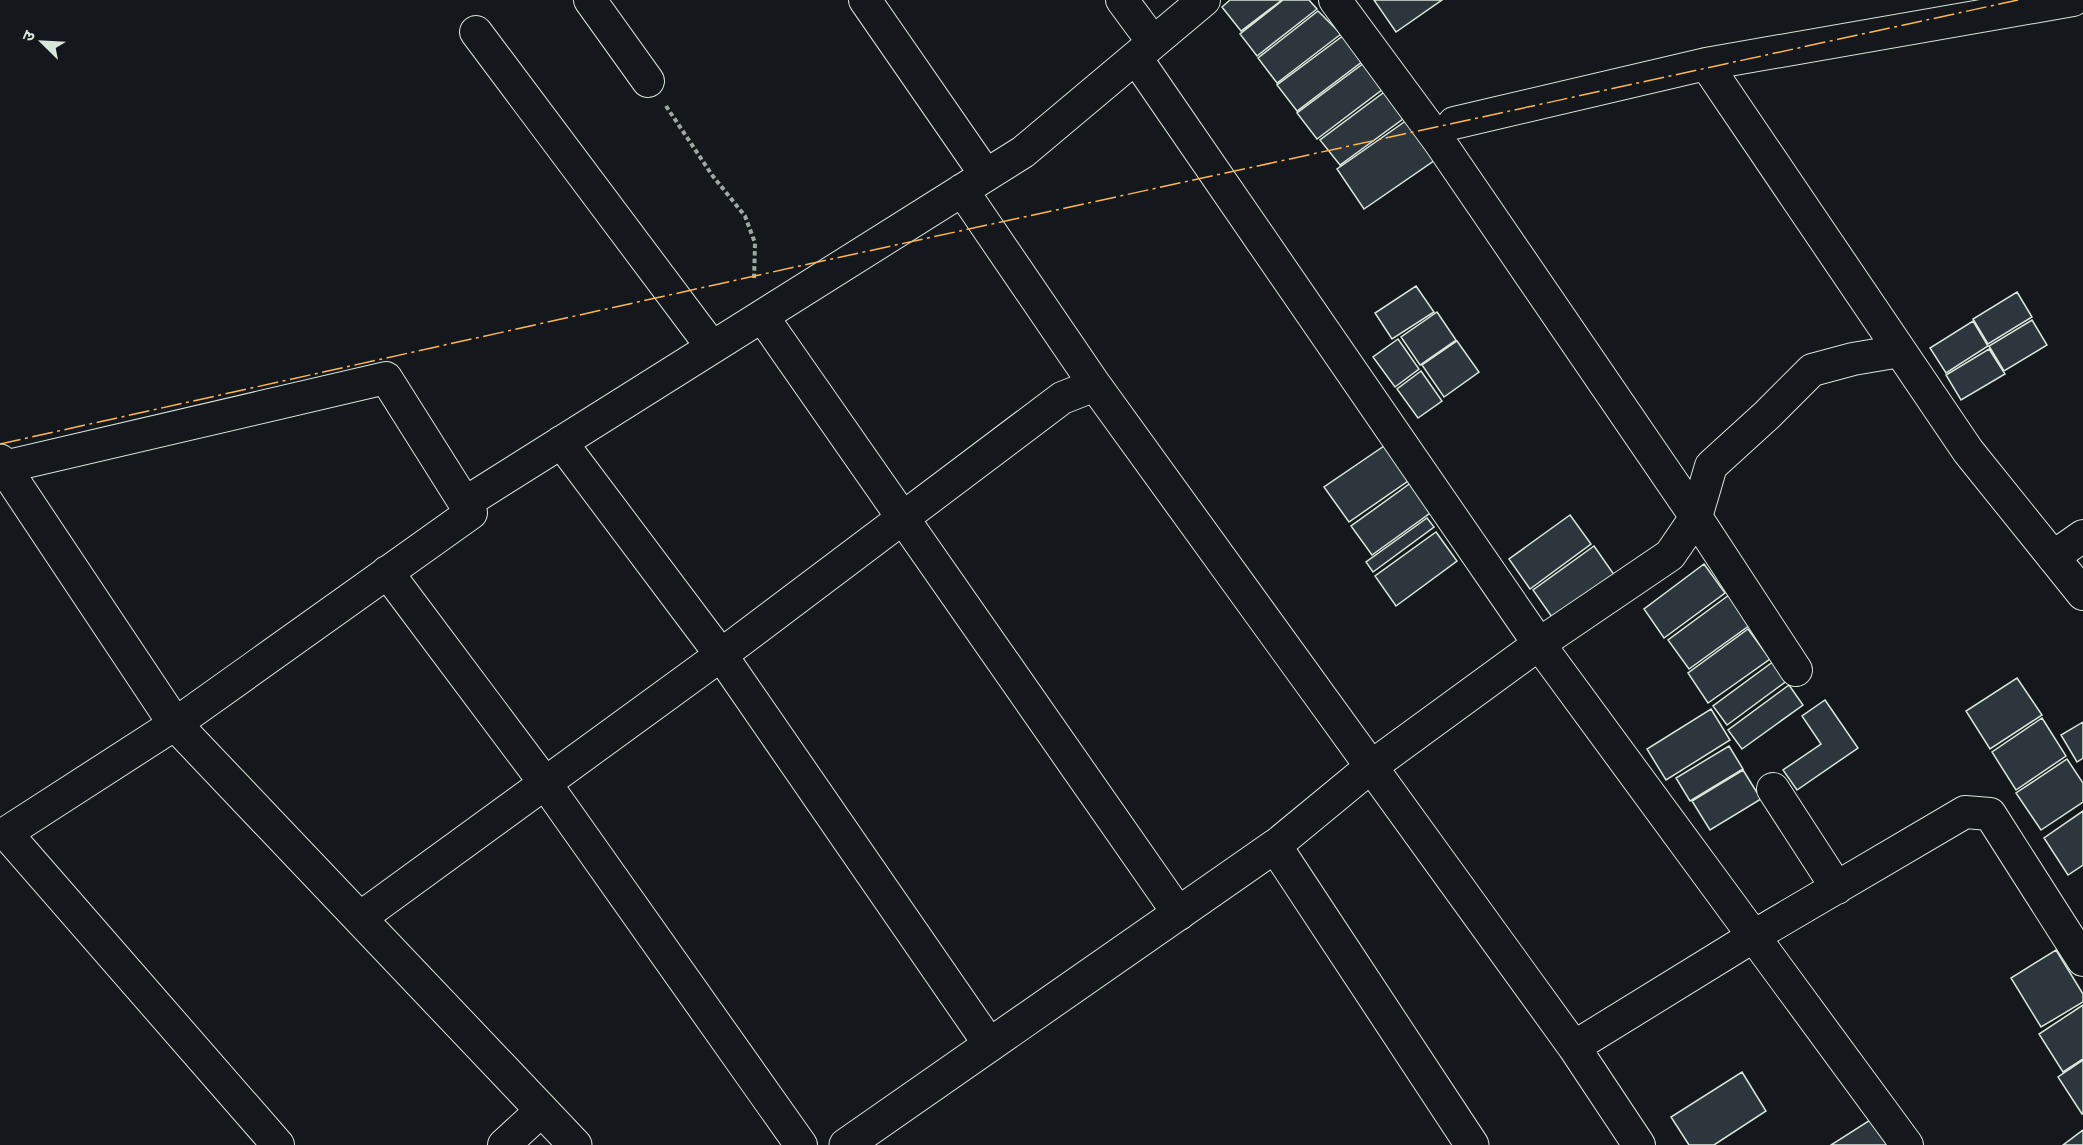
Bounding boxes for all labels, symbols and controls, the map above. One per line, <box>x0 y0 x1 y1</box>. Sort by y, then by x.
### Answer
north arrow <box>12 12 72 72</box>
text: उ <box>17 27 41 45</box>

